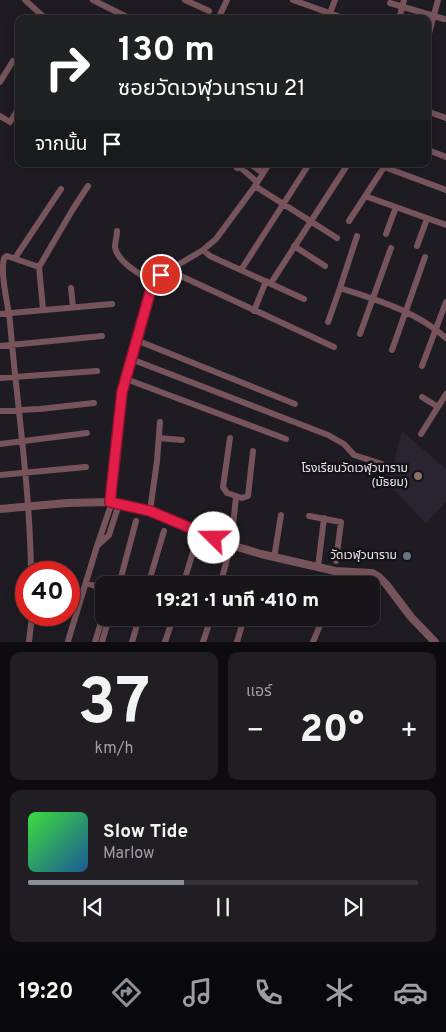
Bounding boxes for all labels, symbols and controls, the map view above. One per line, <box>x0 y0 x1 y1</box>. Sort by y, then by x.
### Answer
text: 130 m <box>118 29 215 73</box>
icon: right <box>35 35 100 100</box>
text: ซอยวัดเวฬุวนาราม 21 <box>118 76 305 103</box>
icon: arrive <box>98 130 126 158</box>
text: จากนั้น <box>35 133 88 157</box>
pin <box>140 254 182 296</box>
icon: arrive <box>147 261 175 289</box>
place label: โรงเรียนวัดเวฬุวนาราม (มัธยม) <box>301 461 408 491</box>
marker: โรงเรียนวัดเวฬุวนาราม (มัธยม) <box>412 470 424 482</box>
position arrow <box>187 511 239 563</box>
place label: วัดเวฬุวนาราม <box>330 548 397 564</box>
marker: วัดเวฬุวนาราม <box>401 550 413 562</box>
speed limit sign: 40 <box>15 561 80 626</box>
text: 19:21 · 1 นาที · 410 m <box>156 589 319 613</box>
text: 37 <box>78 665 150 747</box>
text: แอร์ <box>246 682 272 702</box>
text: 20° <box>300 707 364 756</box>
text: − <box>246 714 264 750</box>
text: + <box>400 714 418 750</box>
text: km/h <box>95 739 133 759</box>
text: Slow Tide <box>103 820 188 844</box>
text: Marlow <box>103 844 155 864</box>
icon: previous <box>79 893 107 921</box>
icon: pause <box>209 893 237 921</box>
icon: next <box>339 893 367 921</box>
icon: directions <box>109 975 144 1010</box>
icon: music <box>180 975 215 1010</box>
icon: phone <box>251 975 286 1010</box>
icon: climate <box>322 975 357 1010</box>
icon: car <box>393 975 428 1010</box>
text: 19:20 <box>18 979 74 1006</box>

